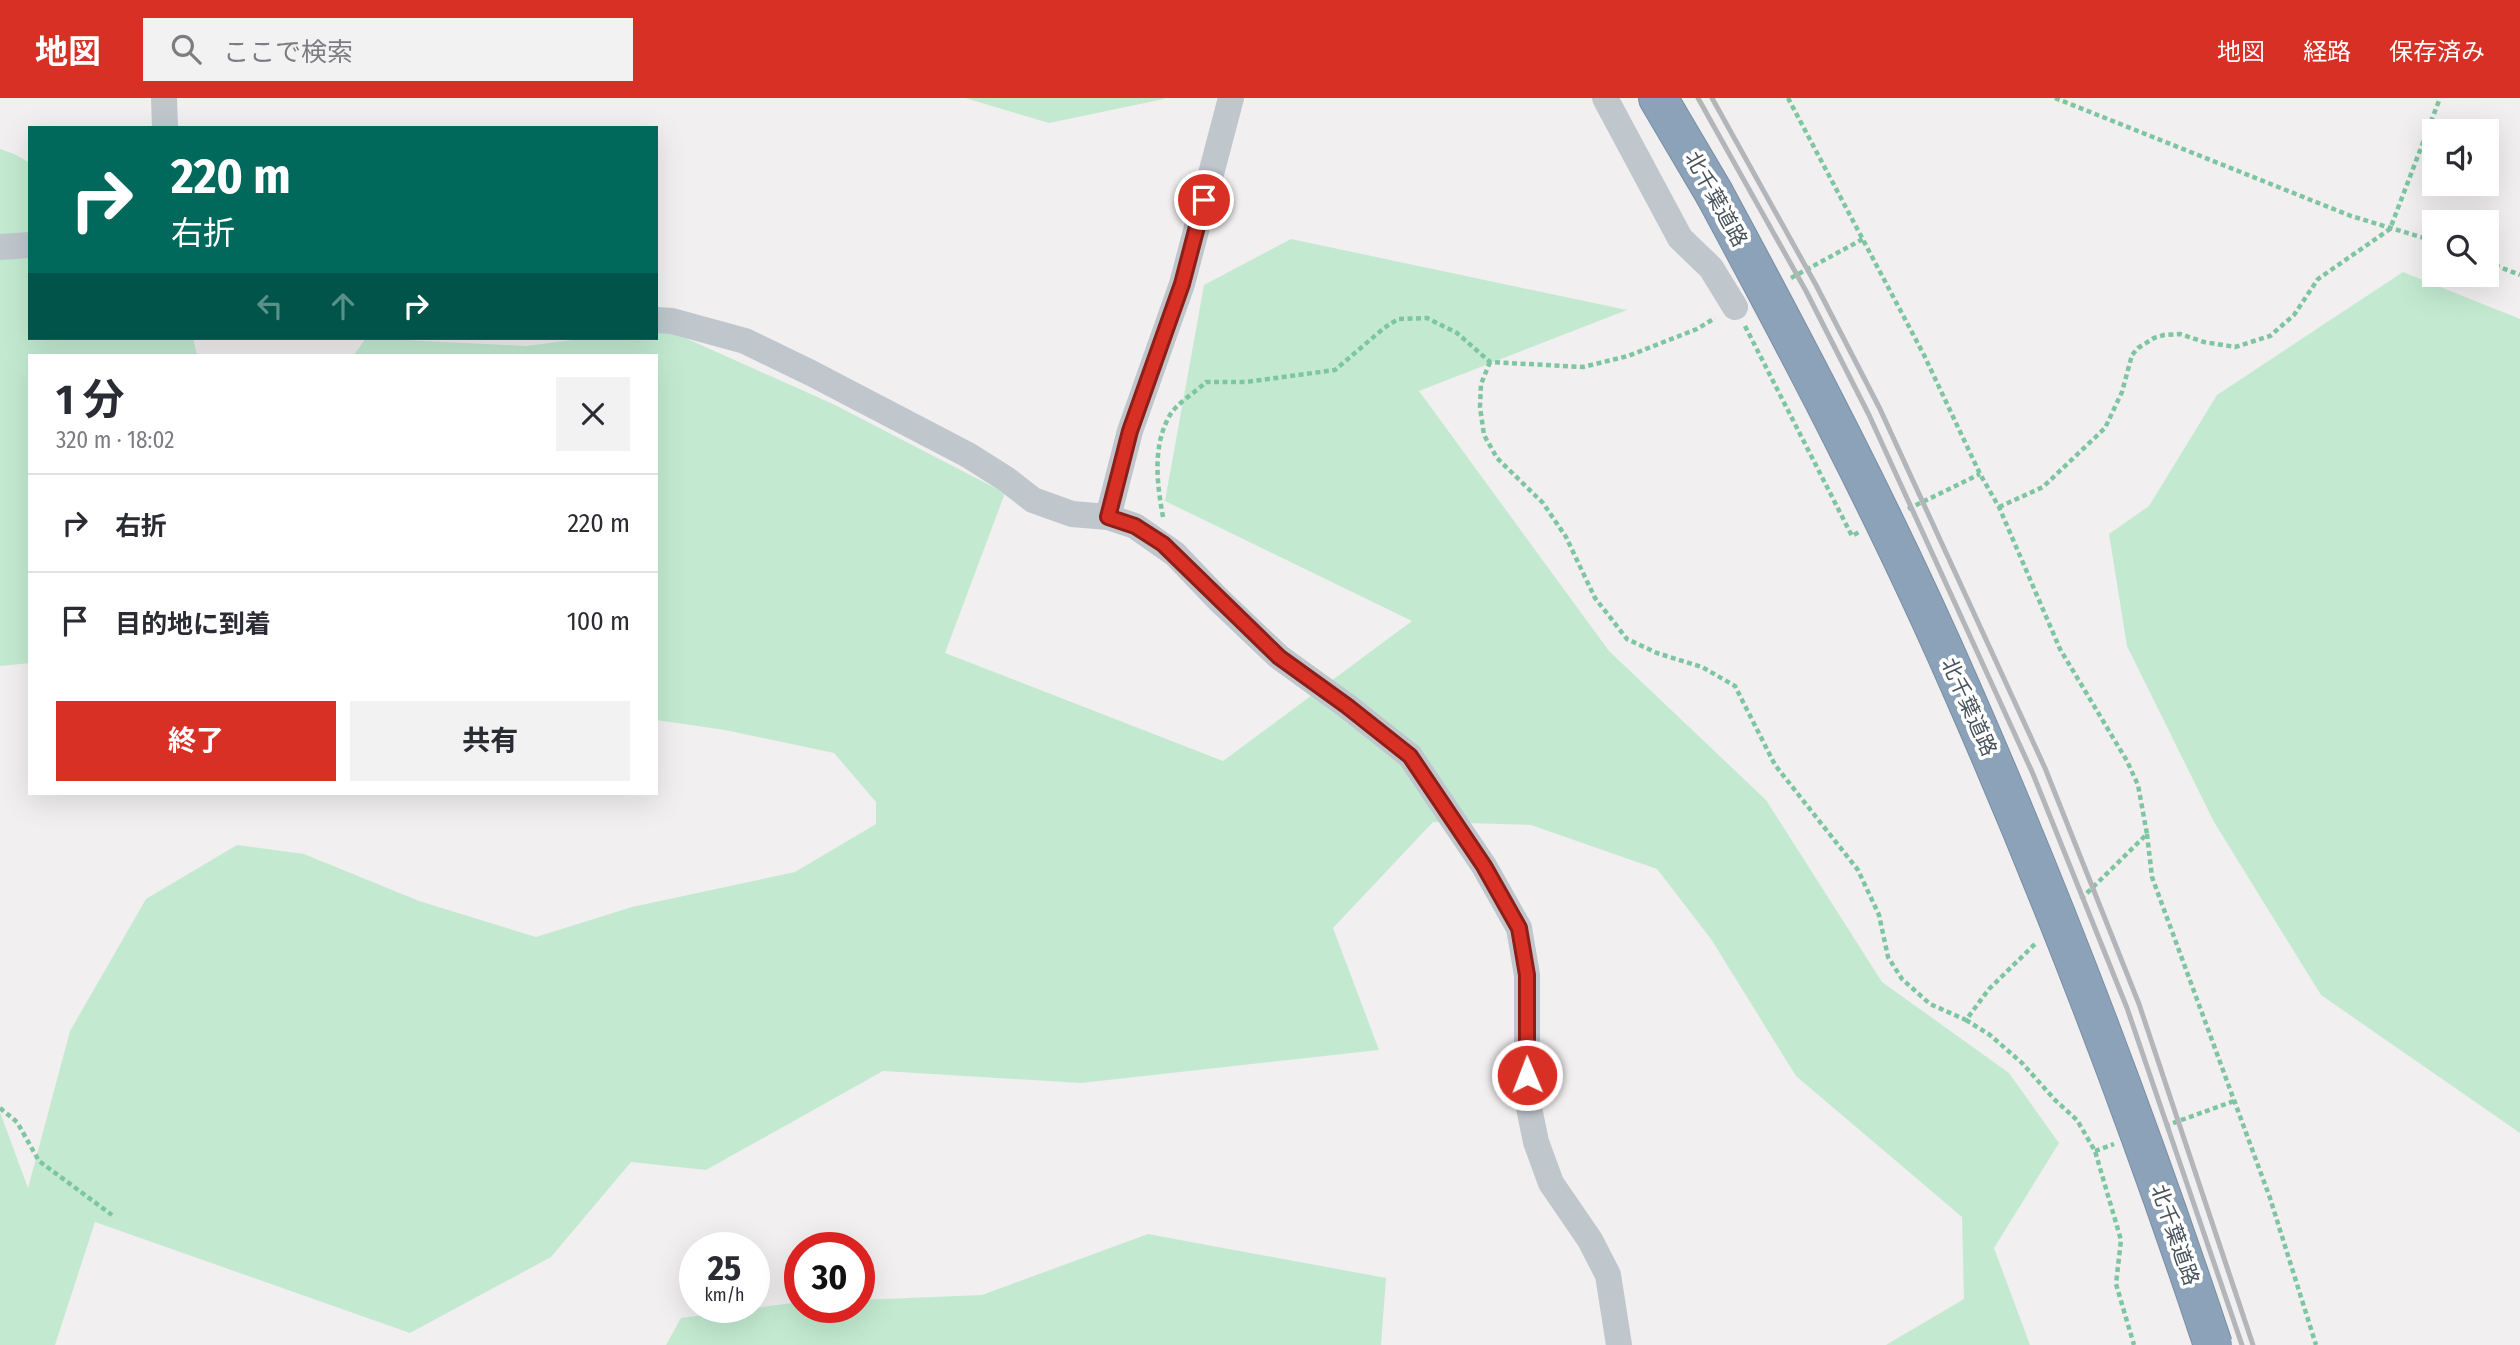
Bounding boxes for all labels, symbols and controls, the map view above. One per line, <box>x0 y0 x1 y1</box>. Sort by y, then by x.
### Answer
search box <box>143 18 633 81</box>
icon: search <box>167 30 205 68</box>
text: 地図 <box>35 32 101 72</box>
text: ここで検索 <box>223 37 353 68</box>
text: 地図 <box>2217 38 2265 66</box>
text: 経路 <box>2303 38 2351 66</box>
text: 保存済み <box>2389 38 2485 66</box>
map controls <box>2422 119 2499 287</box>
button: sound <box>2422 119 2499 196</box>
text: 220 m <box>171 147 291 206</box>
street label: 北千葉道路 <box>1679 147 1753 251</box>
icon: right <box>56 154 147 245</box>
pin <box>1174 170 1234 230</box>
icon: arrive <box>1185 181 1223 219</box>
button: search <box>2422 210 2499 287</box>
text: 右折 <box>171 214 235 252</box>
icon: left <box>251 287 289 325</box>
icon: ahead <box>324 287 362 325</box>
icon: right <box>397 287 435 325</box>
text: 1 分 <box>56 375 125 425</box>
button: close <box>556 377 630 451</box>
text: 320 m · 18:02 <box>56 426 174 454</box>
icon: right <box>56 504 94 542</box>
text: 220 m <box>567 508 630 539</box>
text: 右折 <box>115 511 167 542</box>
icon: arrive <box>56 602 94 640</box>
text: 100 m <box>567 606 630 637</box>
text: 目的地に到着 <box>115 609 271 640</box>
street label: 北千葉道路 <box>1936 654 2002 760</box>
button: 終了 <box>56 701 336 781</box>
button: 共有 <box>350 701 630 781</box>
position arrow <box>1490 1038 1564 1112</box>
street label: 北千葉道路 <box>2146 1181 2204 1289</box>
speed limit sign: 30 <box>784 1232 875 1323</box>
text: 25 <box>708 1247 741 1289</box>
text: km/h <box>704 1284 745 1306</box>

